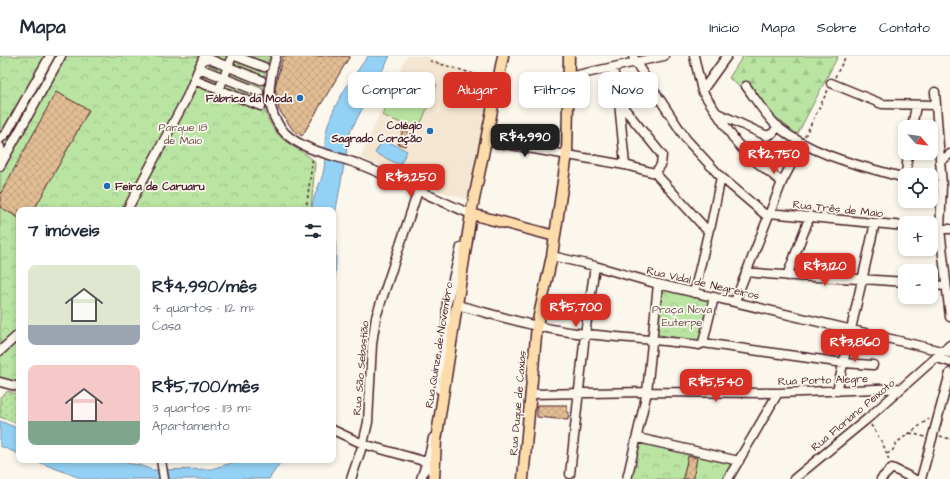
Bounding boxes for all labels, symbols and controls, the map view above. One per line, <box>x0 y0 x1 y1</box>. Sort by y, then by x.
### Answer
text: Mapa <box>20 14 66 41</box>
text: Início <box>709 18 739 38</box>
text: Mapa <box>761 18 795 38</box>
text: Sobre <box>817 18 857 38</box>
text: Contato <box>879 18 930 38</box>
chip: Comprar <box>348 72 435 108</box>
chip: Alugar <box>443 72 511 108</box>
chip: Filtros <box>519 72 590 108</box>
chip: Novo <box>598 72 658 108</box>
place label: Fábrica da Moda <box>206 91 292 106</box>
marker: Fábrica da Moda <box>295 93 305 103</box>
place label: Colégio Sagrado Coração <box>330 118 423 148</box>
park label: Parque 18 de Maio <box>159 120 207 148</box>
north arrow <box>898 120 938 160</box>
map controls <box>898 120 938 304</box>
pin: R$4,990 <box>488 124 562 158</box>
marker: Colégio Sagrado Coração <box>425 126 435 136</box>
text: R$4,990 <box>500 128 550 146</box>
pin: R$2,750 <box>737 141 811 175</box>
text: R$2,750 <box>748 145 800 163</box>
pin: R$3,250 <box>374 164 448 198</box>
text: R$3,250 <box>386 168 436 186</box>
button: locate <box>898 168 938 208</box>
place label: Feira de Caruaru <box>115 179 205 194</box>
marker: Feira de Caruaru <box>102 181 112 191</box>
street label: Rua Três de Maio <box>792 197 885 221</box>
button: + <box>898 216 938 256</box>
text: 7 imóveis <box>28 219 100 243</box>
icon: filters <box>302 220 324 242</box>
pin: R$3,120 <box>788 253 862 287</box>
text: R$3,120 <box>804 257 846 275</box>
street label: Rua Vidal de Negreiros <box>645 263 761 304</box>
button: − <box>898 264 938 304</box>
text: R$4,990/mês <box>152 275 257 299</box>
street label: Rua Quinze de Novembro <box>422 280 457 409</box>
icon: home <box>60 281 108 329</box>
pin: R$5,700 <box>539 294 613 328</box>
text: R$5,700 <box>550 298 602 316</box>
text: 4 quartos · 112 m² <box>152 299 255 317</box>
park label: Praça Nova Euterpe <box>652 302 712 330</box>
text: Casa <box>152 317 181 335</box>
street label: Rua São Sebastião <box>349 319 373 416</box>
pin: R$3,860 <box>818 329 892 363</box>
text: R$3,860 <box>830 333 880 351</box>
street label: Rua Duque de Caxias <box>506 350 530 456</box>
pin: R$5,540 <box>679 369 753 403</box>
street label: Rua Porto Alegre <box>778 371 868 390</box>
text: R$5,540 <box>689 373 743 391</box>
text: R$5,700/mês <box>152 375 259 399</box>
street label: Rua Floriano Peixoto <box>808 375 899 454</box>
icon: home <box>60 381 108 429</box>
text: 3 quartos · 113 m² <box>152 399 252 417</box>
text: Apartamento <box>152 417 229 435</box>

